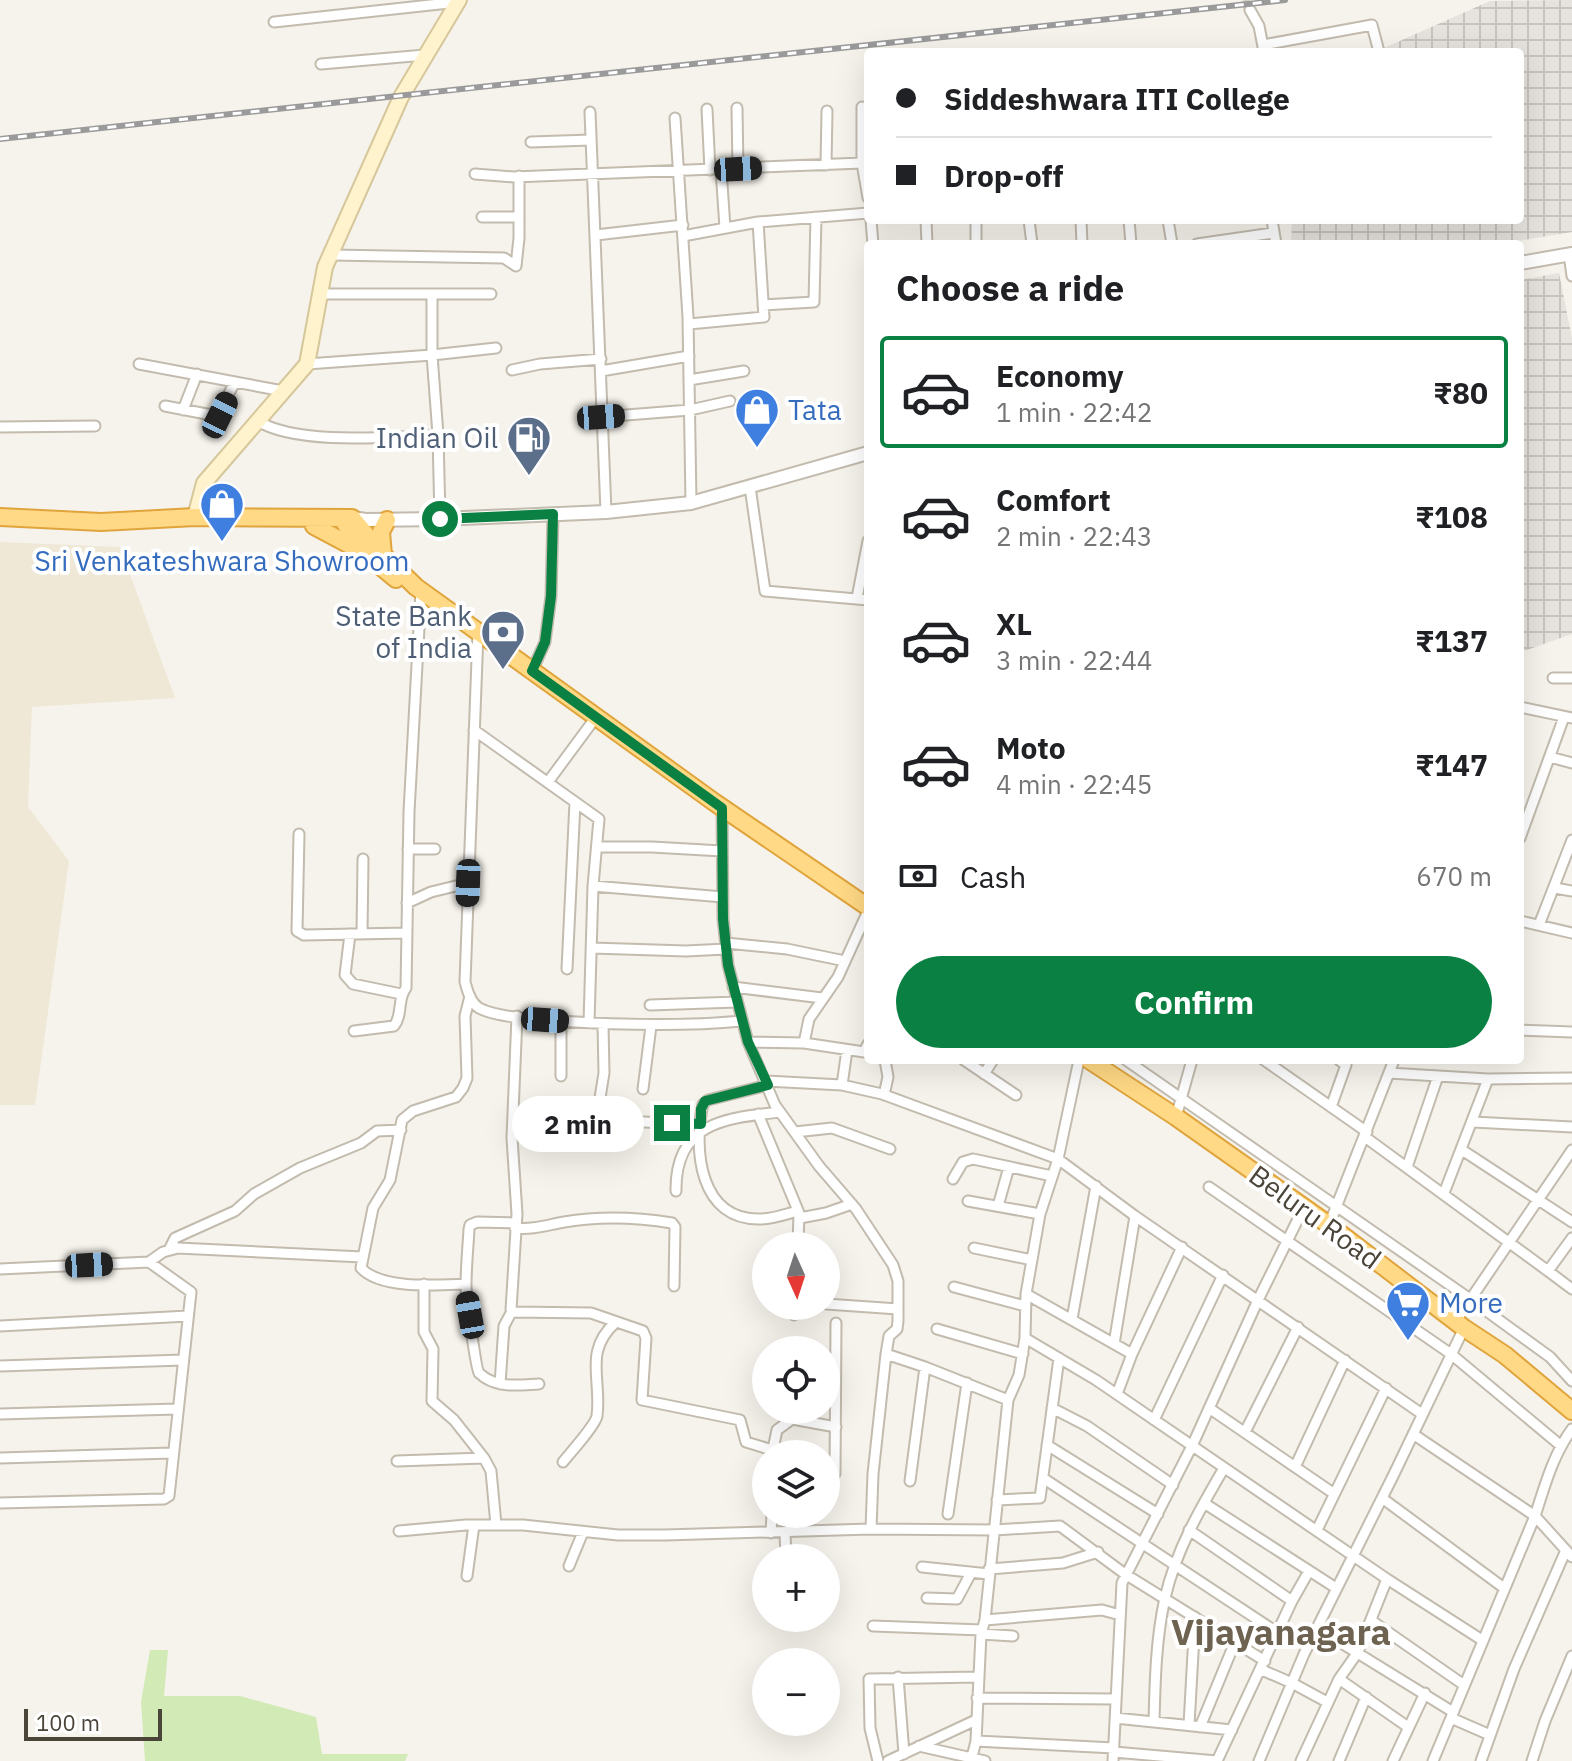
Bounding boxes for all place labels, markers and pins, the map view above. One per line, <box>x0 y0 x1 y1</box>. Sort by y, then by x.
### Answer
shop icon: Tata <box>733 386 781 449</box>
place label: Tata <box>788 391 842 428</box>
fuel station icon: Indian Oil <box>505 414 553 477</box>
place label: Indian Oil <box>376 419 498 456</box>
shop icon: Sri Venkateshwara Showroom <box>198 480 246 543</box>
place label: Sri Venkateshwara Showroom <box>35 542 409 579</box>
place label: State Bank of India <box>335 597 472 666</box>
bank icon: State Bank of India <box>479 608 527 671</box>
supermarket icon: More <box>1384 1279 1432 1342</box>
place label: More <box>1439 1284 1503 1321</box>

